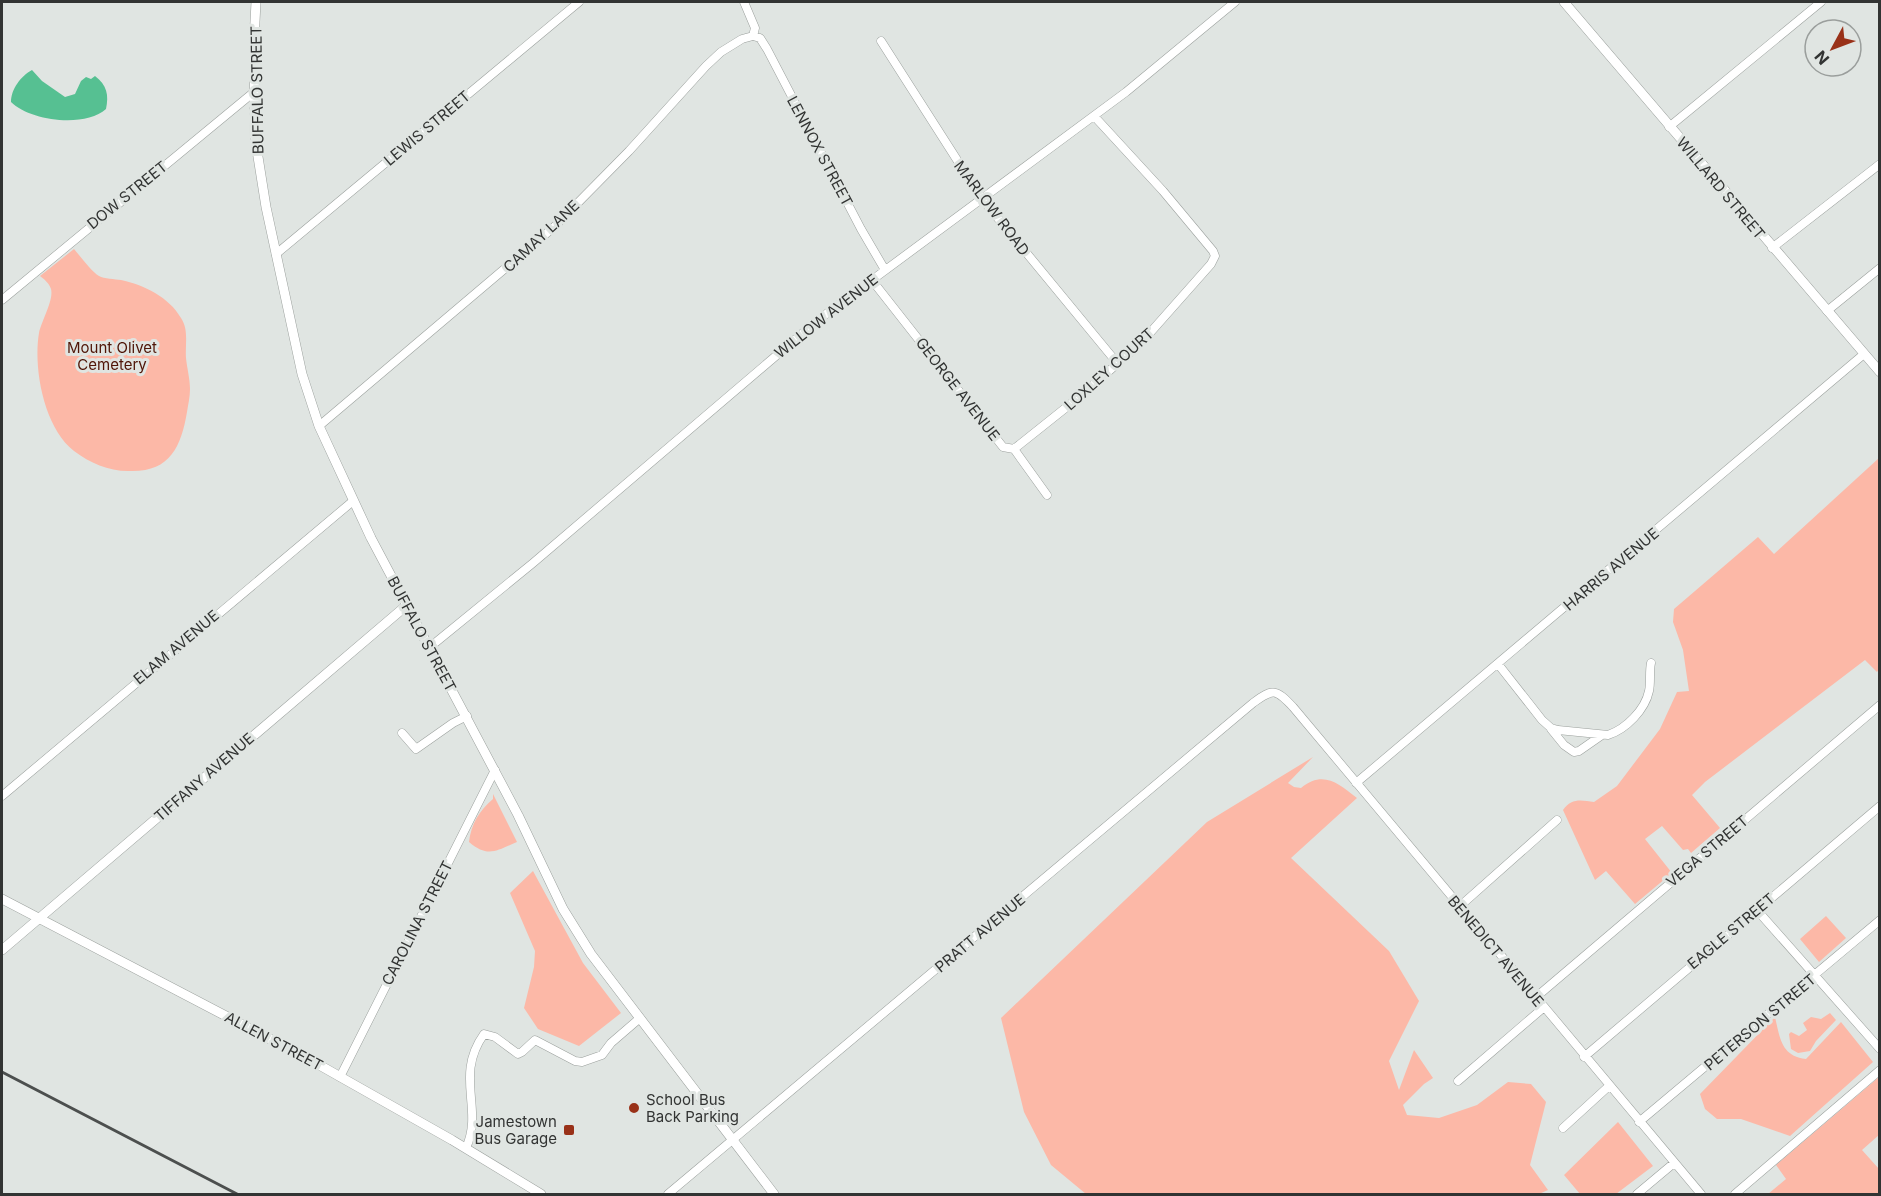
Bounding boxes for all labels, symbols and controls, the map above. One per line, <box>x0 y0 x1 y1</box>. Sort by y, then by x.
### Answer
north arrow <box>1803 18 1863 78</box>
street label: BUFFALO STREET <box>246 26 268 154</box>
text: N <box>1810 47 1833 69</box>
street label: LEWIS STREET <box>380 86 474 170</box>
street label: LENNOX STREET <box>783 93 857 209</box>
street label: WILLARD STREET <box>1673 133 1769 243</box>
street label: DOW STREET <box>83 157 171 233</box>
street label: MARLOW ROAD <box>950 157 1034 259</box>
street label: CAMAY LANE <box>499 196 583 276</box>
street label: WILLOW AVENUE <box>771 270 881 362</box>
street label: LOXLEY COURT <box>1060 324 1158 414</box>
street label: GEORGE AVENUE <box>912 334 1004 444</box>
park label: Mount Olivet Cemetery <box>67 338 157 374</box>
street label: HARRIS AVENUE <box>1559 524 1663 614</box>
street label: BUFFALO STREET <box>384 573 460 695</box>
street label: ELAM AVENUE <box>129 606 223 688</box>
street label: TIFFANY AVENUE <box>150 728 258 826</box>
street label: VEGA STREET <box>1662 811 1752 891</box>
street label: CAROLINA STREET <box>377 858 457 988</box>
street label: EAGLE STREET <box>1683 889 1779 973</box>
street label: PRATT AVENUE <box>931 890 1029 976</box>
street label: BENEDICT AVENUE <box>1444 892 1548 1010</box>
street label: PETERSON STREET <box>1700 970 1820 1074</box>
street label: ALLEN STREET <box>222 1007 326 1075</box>
place label: School Bus Back Parking <box>646 1090 739 1126</box>
marker: School Bus Back Parking <box>627 1101 641 1115</box>
place label: Jamestown Bus Garage <box>475 1112 557 1148</box>
marker: Jamestown Bus Garage <box>562 1123 576 1137</box>

